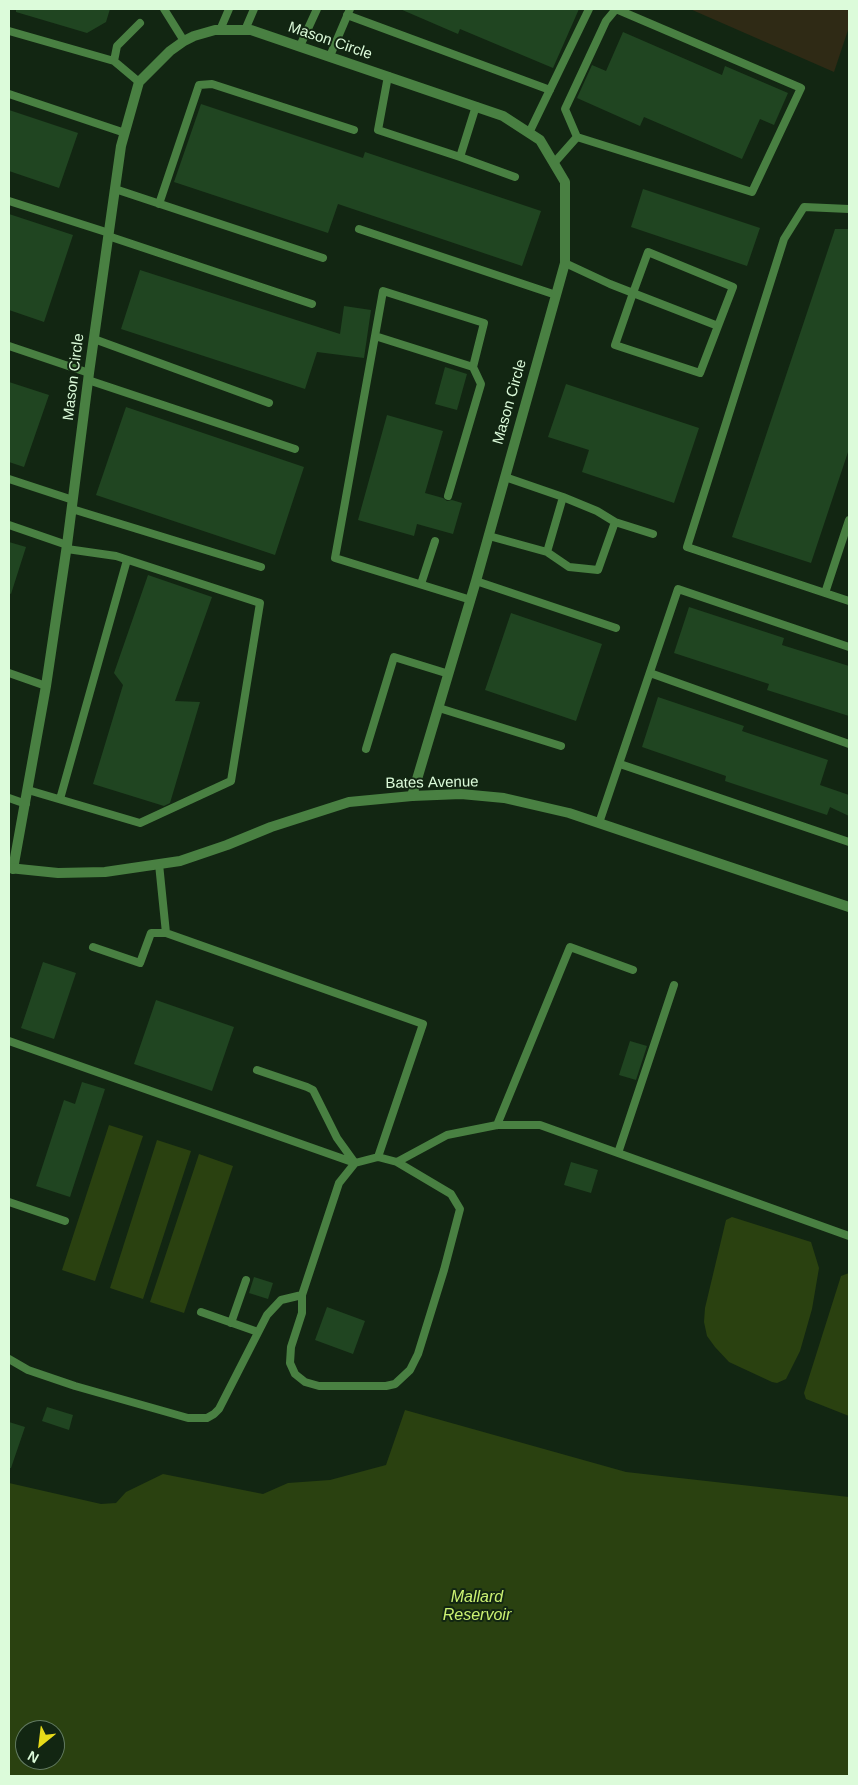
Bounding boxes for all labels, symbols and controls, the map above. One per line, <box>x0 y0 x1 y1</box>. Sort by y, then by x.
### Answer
street label: Mason Circle <box>286 18 374 64</box>
street label: Mason Circle <box>60 332 88 422</box>
street label: Mason Circle <box>489 357 531 447</box>
street label: Bates Avenue <box>385 773 479 793</box>
water label: Mallard Reservoir <box>443 1588 511 1626</box>
north arrow <box>15 1720 65 1770</box>
text: N <box>25 1748 42 1767</box>

